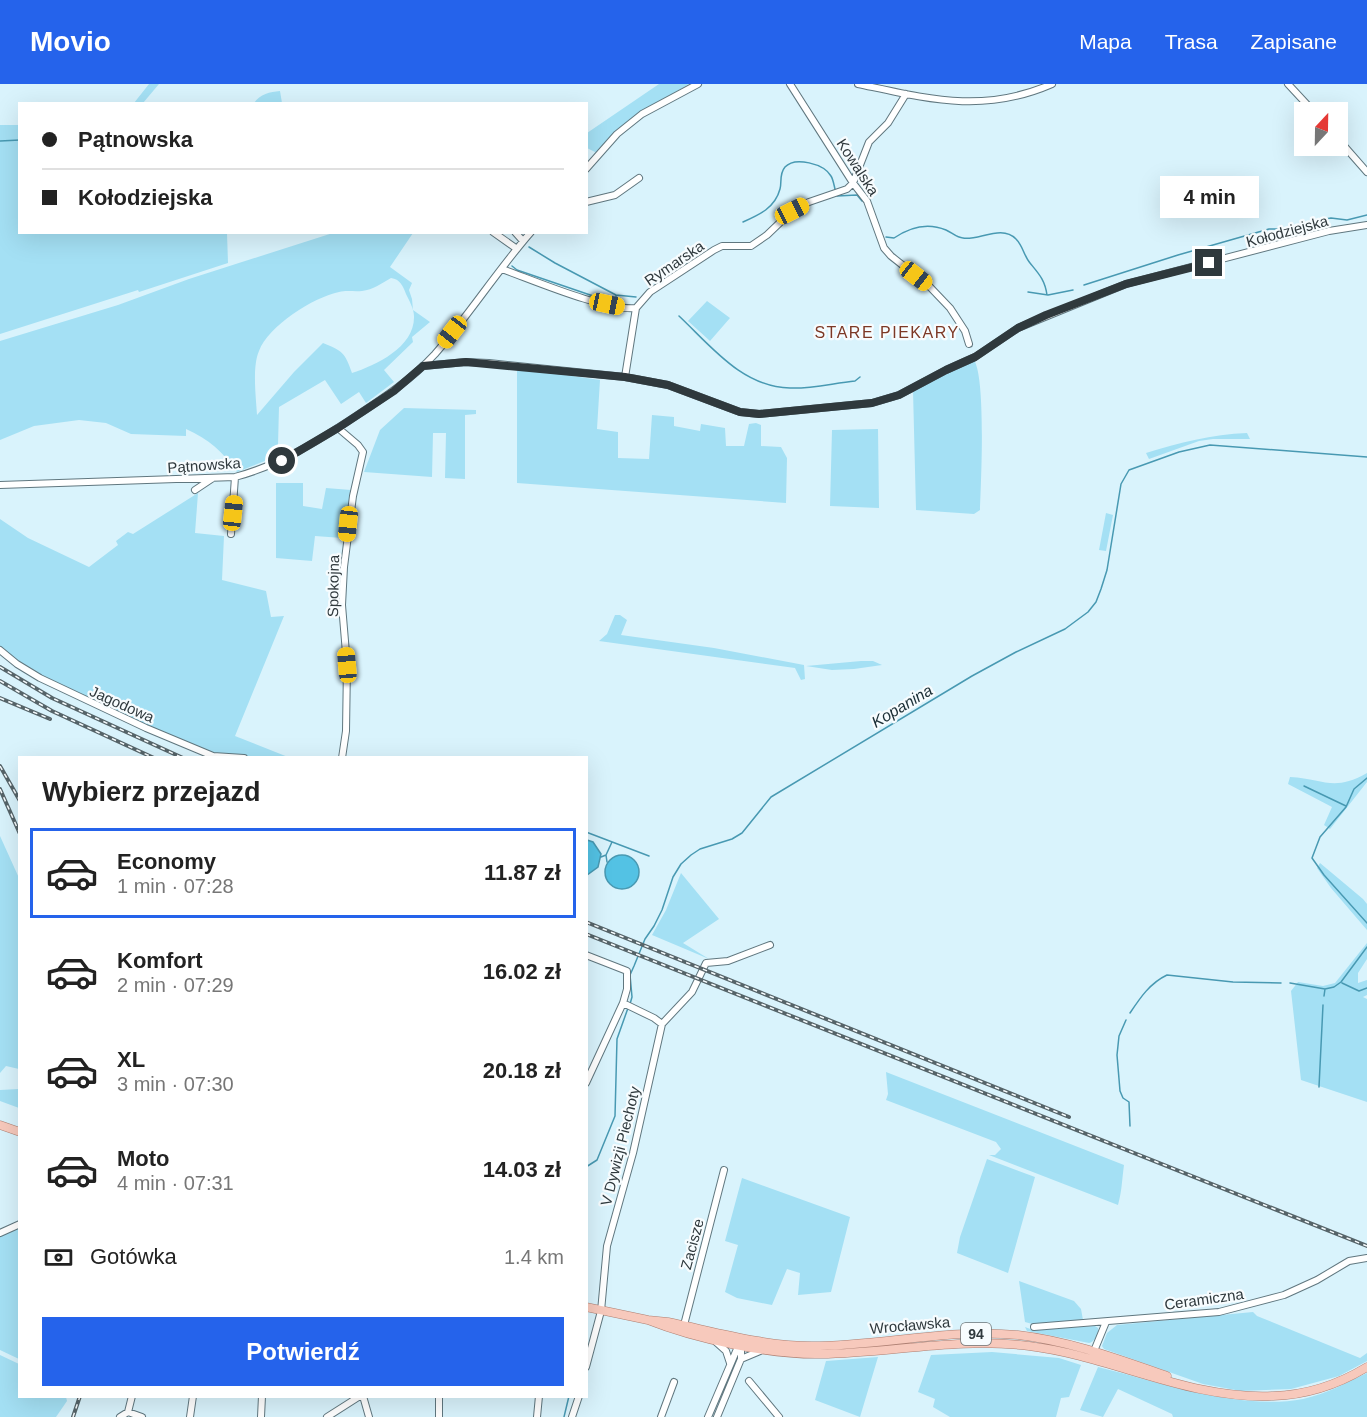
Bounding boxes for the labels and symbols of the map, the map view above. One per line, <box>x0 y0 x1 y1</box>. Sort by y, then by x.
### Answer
north arrow <box>1294 102 1348 156</box>
street label: Kowalska <box>833 135 883 199</box>
callout: 4 min <box>1160 176 1258 218</box>
car <box>772 195 812 227</box>
street label: Kołodziejska <box>1244 212 1331 250</box>
street label: Rymarska <box>641 237 707 289</box>
route end <box>1195 249 1222 276</box>
car <box>896 258 936 294</box>
car <box>588 291 626 317</box>
car <box>434 312 470 352</box>
district label: STARE PIEKARY <box>814 324 960 341</box>
route start <box>268 447 295 474</box>
street label: Pątnowska <box>167 454 242 476</box>
car <box>222 494 244 532</box>
car <box>337 505 359 543</box>
street label: Spokojna <box>324 554 342 617</box>
car <box>336 646 358 684</box>
water label: Kopanina <box>869 681 935 731</box>
street label: Jagodowa <box>87 682 157 726</box>
street label: V Dywizji Piechoty <box>597 1084 643 1208</box>
street label: Zacisze <box>677 1217 707 1271</box>
street label: Ceramiczna <box>1163 1285 1245 1313</box>
street label: Wrocławska <box>869 1313 952 1337</box>
road number: 94 <box>961 1323 991 1345</box>

